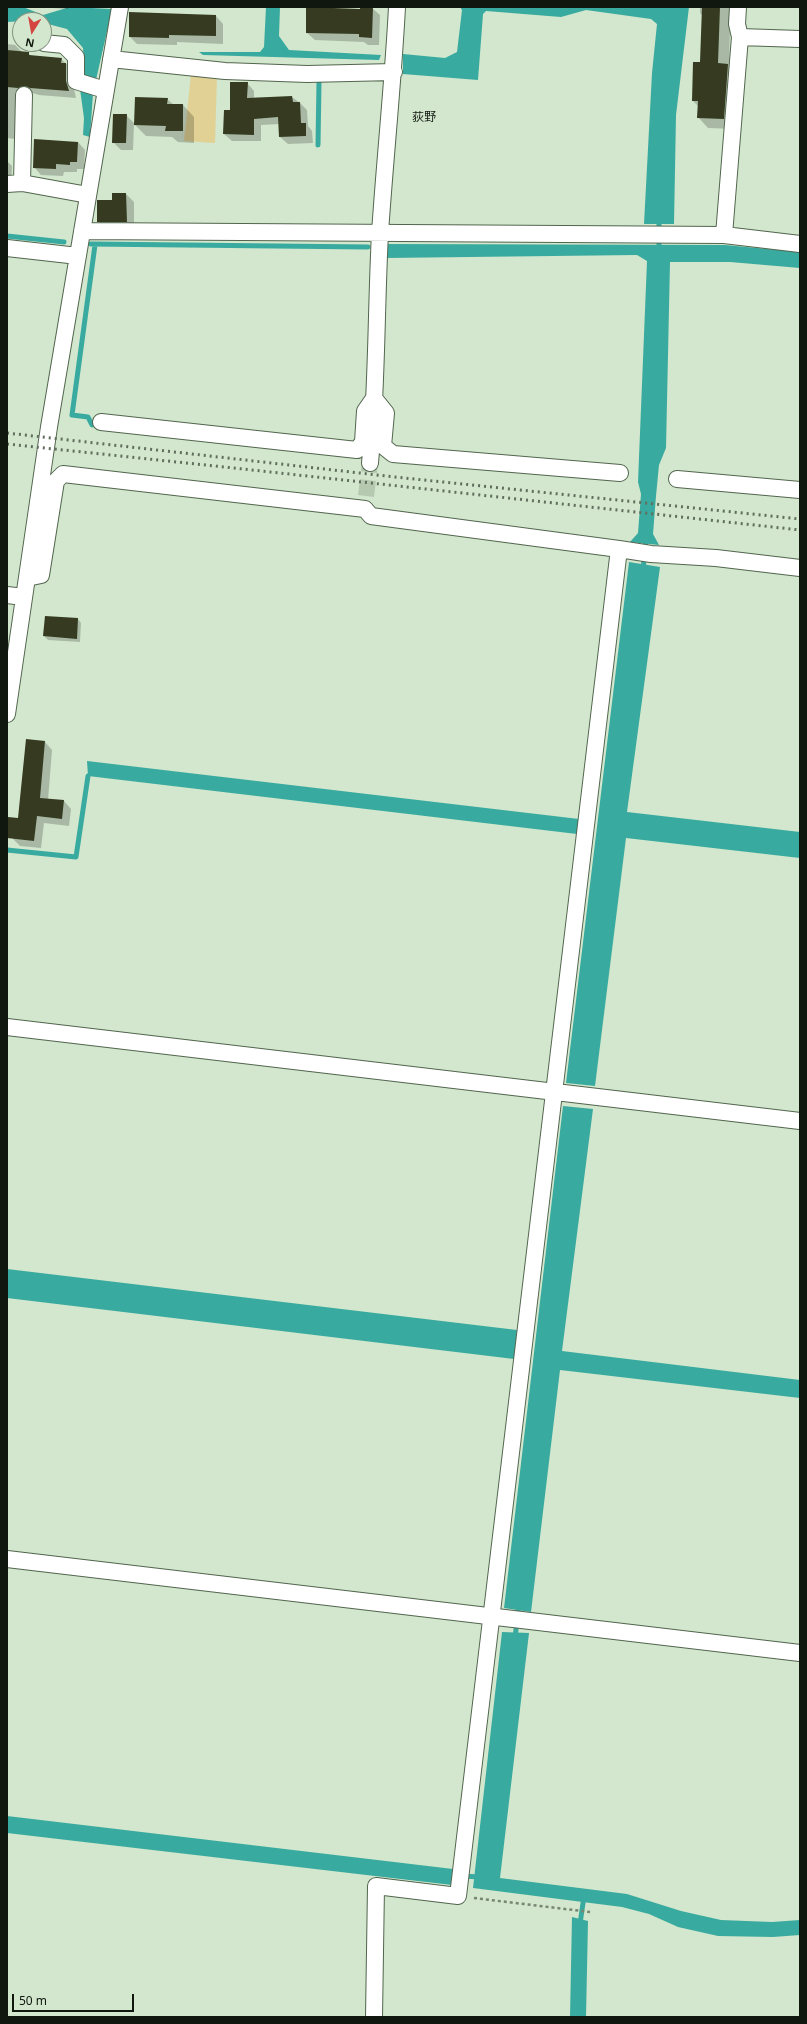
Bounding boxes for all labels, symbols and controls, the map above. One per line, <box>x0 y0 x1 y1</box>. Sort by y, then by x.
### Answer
north arrow <box>12 12 52 52</box>
text: N <box>24 35 36 52</box>
district label: 荻野 <box>412 111 436 125</box>
scale bar <box>14 1986 136 2012</box>
text: 50 m <box>19 1992 47 2009</box>

